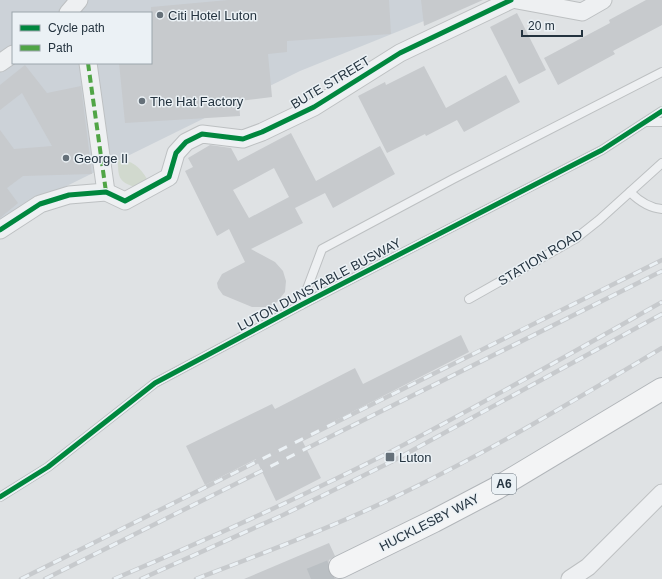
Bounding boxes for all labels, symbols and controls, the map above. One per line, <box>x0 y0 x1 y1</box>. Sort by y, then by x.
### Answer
place label: Citi Hotel Luton <box>168 8 257 23</box>
marker: Citi Hotel Luton <box>155 10 165 20</box>
legend <box>12 12 152 64</box>
scale bar <box>522 12 582 38</box>
text: 20 m <box>528 19 555 33</box>
text: Cycle path <box>48 21 105 35</box>
text: Path <box>48 41 73 55</box>
street label: BUTE STREET <box>288 53 373 112</box>
place label: The Hat Factory <box>150 94 244 109</box>
marker: The Hat Factory <box>137 96 147 106</box>
place label: George II <box>74 151 128 166</box>
marker: George II <box>61 153 71 163</box>
street label: STATION ROAD <box>495 226 585 288</box>
street label: LUTON DUNSTABLE BUSWAY <box>235 235 404 334</box>
place label: Luton <box>399 450 432 465</box>
marker: Luton <box>384 451 396 463</box>
road number: A6 <box>492 474 516 494</box>
street label: HUCKLESBY WAY <box>377 491 482 554</box>

